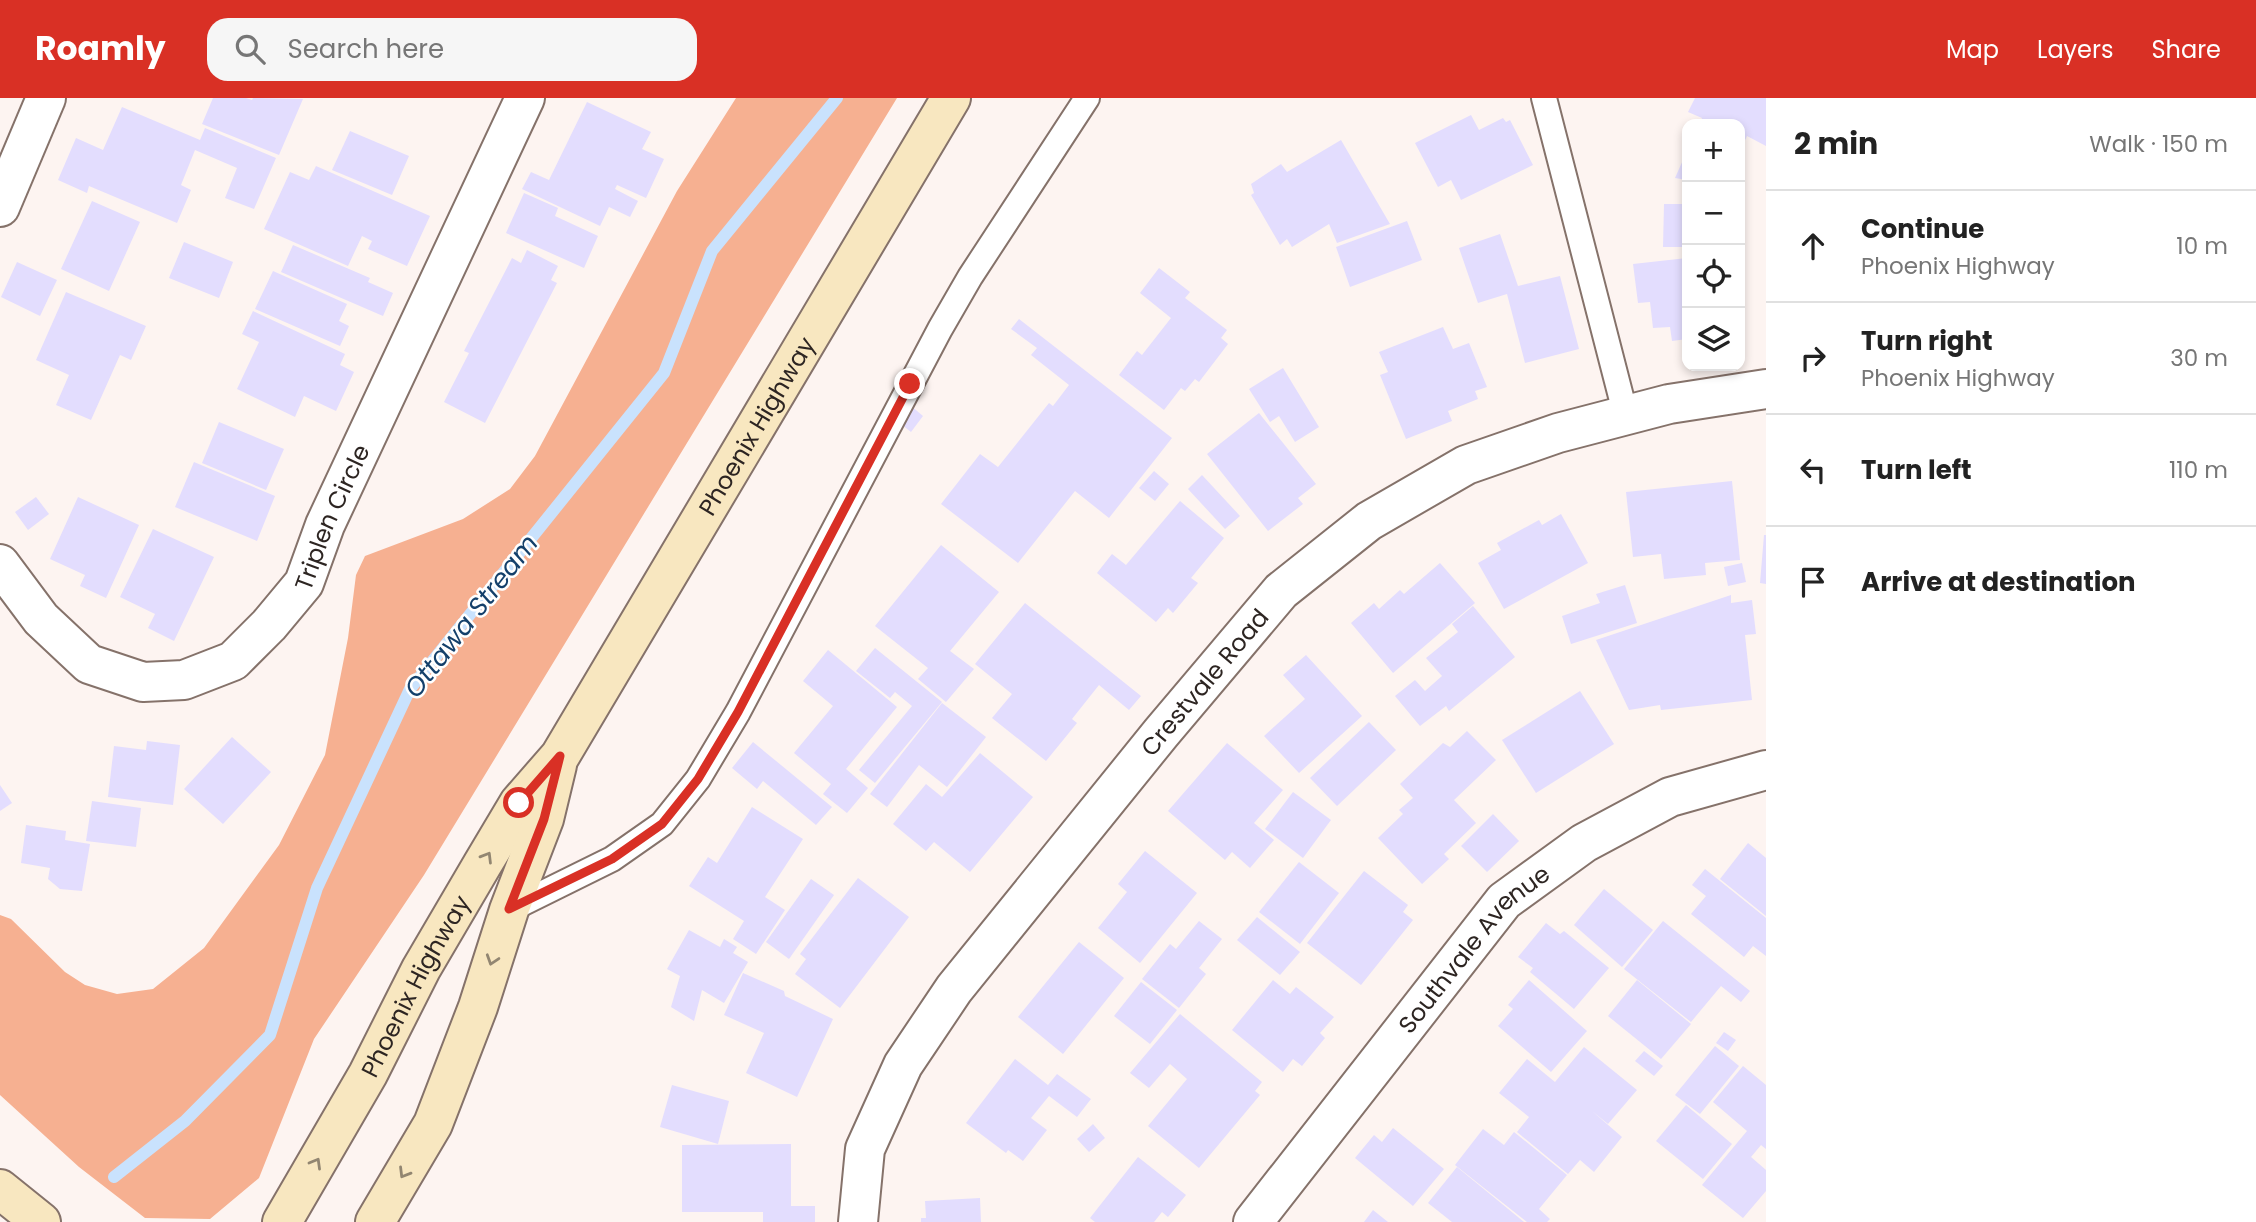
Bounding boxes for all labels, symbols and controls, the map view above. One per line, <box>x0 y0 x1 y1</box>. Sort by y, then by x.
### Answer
search box <box>207 18 697 81</box>
text: Roamly <box>35 25 165 72</box>
icon: search <box>231 30 269 68</box>
text: Search here <box>287 31 444 67</box>
text: Map <box>1946 33 1999 66</box>
text: Layers <box>2037 33 2113 66</box>
text: Share <box>2151 33 2221 66</box>
map controls <box>1682 119 1745 371</box>
button: + <box>1682 119 1745 182</box>
text: 2 min <box>1794 122 1878 165</box>
text: Walk · 150 m <box>2089 128 2228 160</box>
button: − <box>1682 182 1745 245</box>
text: Continue <box>1861 211 1984 247</box>
icon: ahead <box>1794 227 1832 265</box>
text: 10 m <box>2176 230 2228 262</box>
button: locate <box>1682 245 1745 308</box>
text: Phoenix Highway <box>1861 250 2055 282</box>
button: layers <box>1682 308 1745 371</box>
text: Turn right <box>1861 323 1993 359</box>
street label: Phoenix Highway <box>690 330 822 521</box>
icon: right <box>1794 339 1832 377</box>
text: 30 m <box>2170 342 2228 374</box>
text: Phoenix Highway <box>1861 362 2055 394</box>
route end <box>894 368 925 399</box>
street label: Triplen Circle <box>286 439 377 594</box>
icon: left <box>1794 451 1832 489</box>
text: Turn left <box>1861 452 1972 488</box>
text: 110 m <box>2169 454 2228 486</box>
water label: Ottawa Stream <box>396 527 546 705</box>
icon: arrive <box>1794 563 1832 601</box>
text: Arrive at destination <box>1861 564 2136 600</box>
street label: Crestvale Road <box>1133 601 1276 763</box>
route start <box>503 787 534 818</box>
one-way arrow <box>478 852 491 865</box>
street label: Southvale Avenue <box>1390 857 1556 1040</box>
street label: Phoenix Highway <box>353 888 478 1083</box>
one-way arrow <box>486 954 501 966</box>
one-way arrow <box>308 1157 321 1170</box>
one-way arrow <box>399 1166 412 1178</box>

